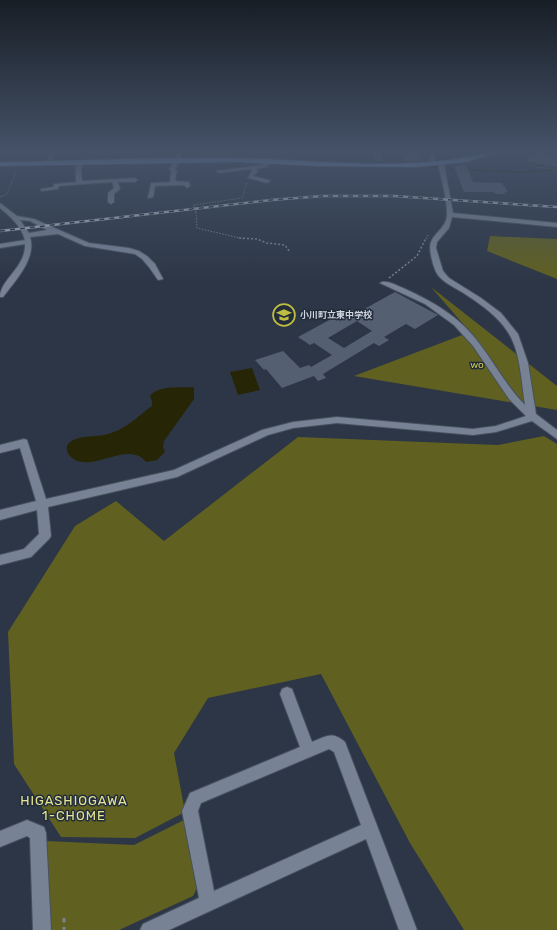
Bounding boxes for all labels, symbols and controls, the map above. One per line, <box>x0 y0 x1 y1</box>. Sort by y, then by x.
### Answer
school or university icon: 小川町立東中学校 <box>271 302 297 328</box>
place label: 小川町立東中学校 <box>300 310 373 320</box>
park label: wo <box>470 359 484 371</box>
district label: HIGASHIOGAWA 1-CHOME <box>20 793 128 823</box>

